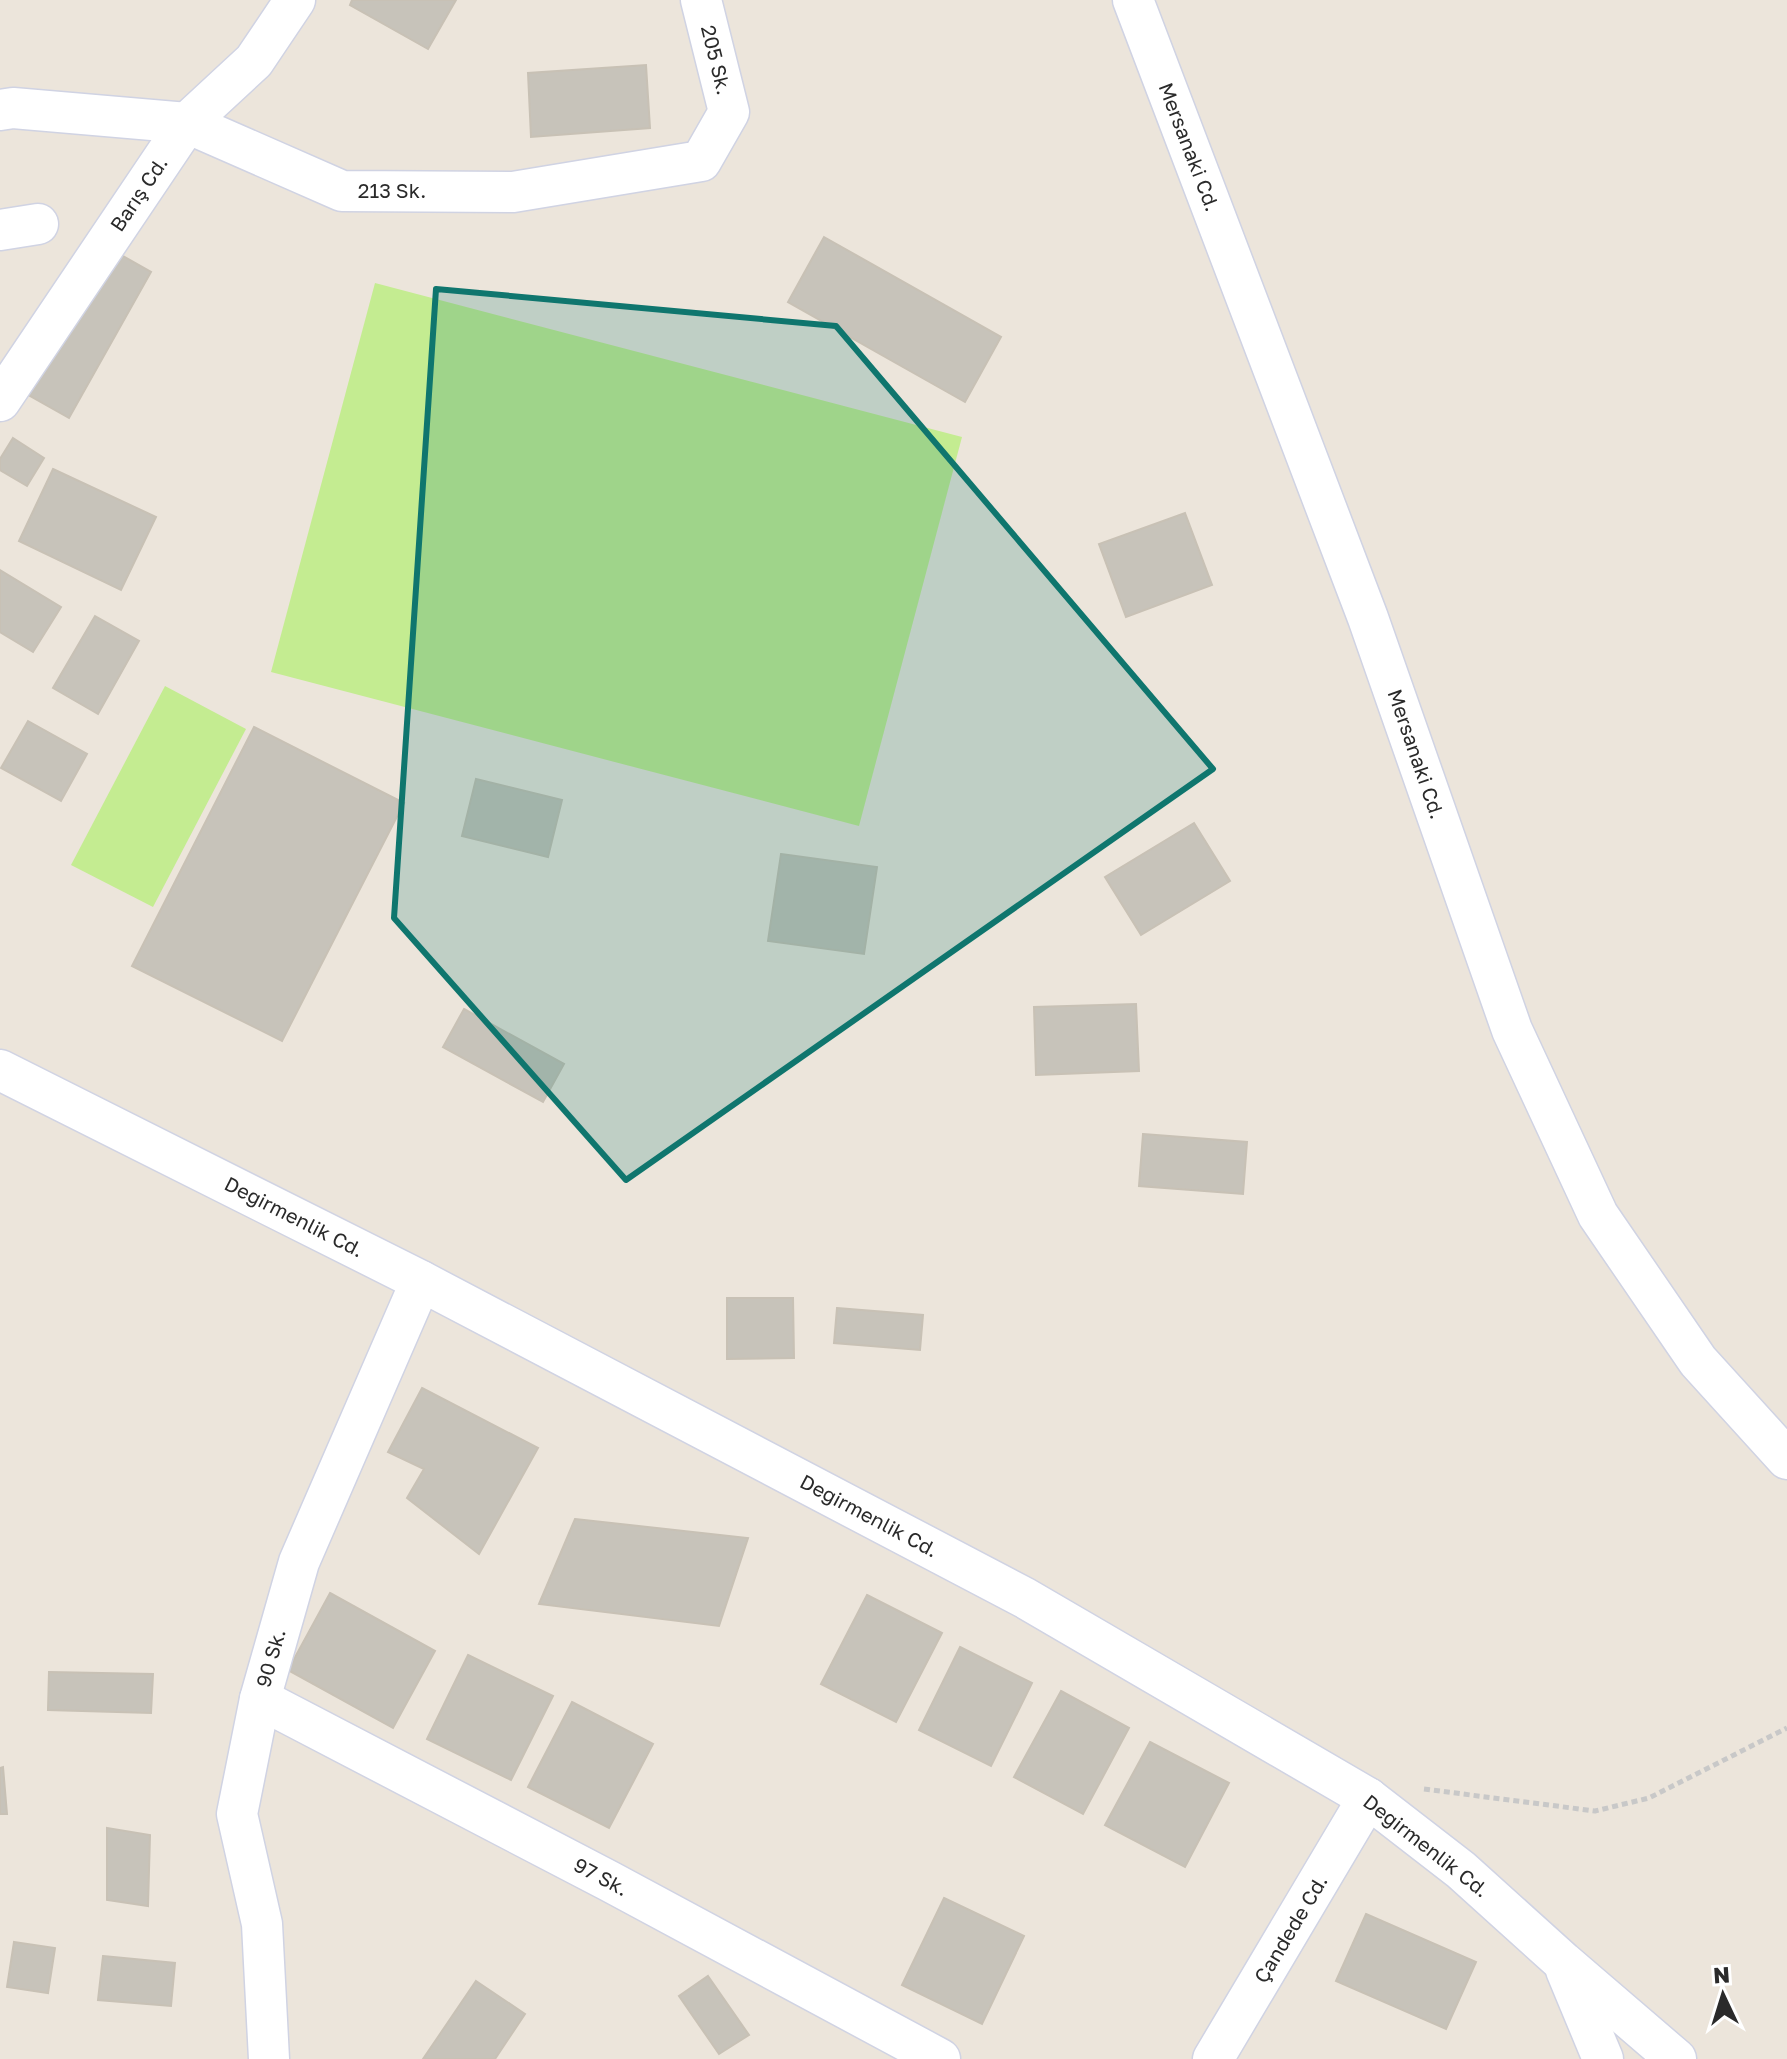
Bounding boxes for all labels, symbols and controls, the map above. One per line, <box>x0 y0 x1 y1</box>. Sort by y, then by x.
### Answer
street label: 205 Sk. <box>697 22 737 97</box>
street label: Mersanaki Cd. <box>1154 79 1225 214</box>
street label: Barış Cd. <box>104 151 172 236</box>
street label: 213 Sk. <box>358 178 426 202</box>
street label: Mersanaki Cd. <box>1384 686 1450 822</box>
street label: Değirmenlik Cd. <box>221 1171 368 1261</box>
street label: Değirmenlik Cd. <box>796 1469 942 1562</box>
street label: 90 Sk. <box>250 1626 290 1690</box>
street label: Değirmenlik Cd. <box>1359 1789 1494 1902</box>
street label: 97 Sk. <box>570 1852 633 1900</box>
street label: Çandede Cd. <box>1248 1870 1332 1987</box>
north arrow <box>1683 1955 1763 2035</box>
text: N <box>1712 1960 1731 1989</box>

